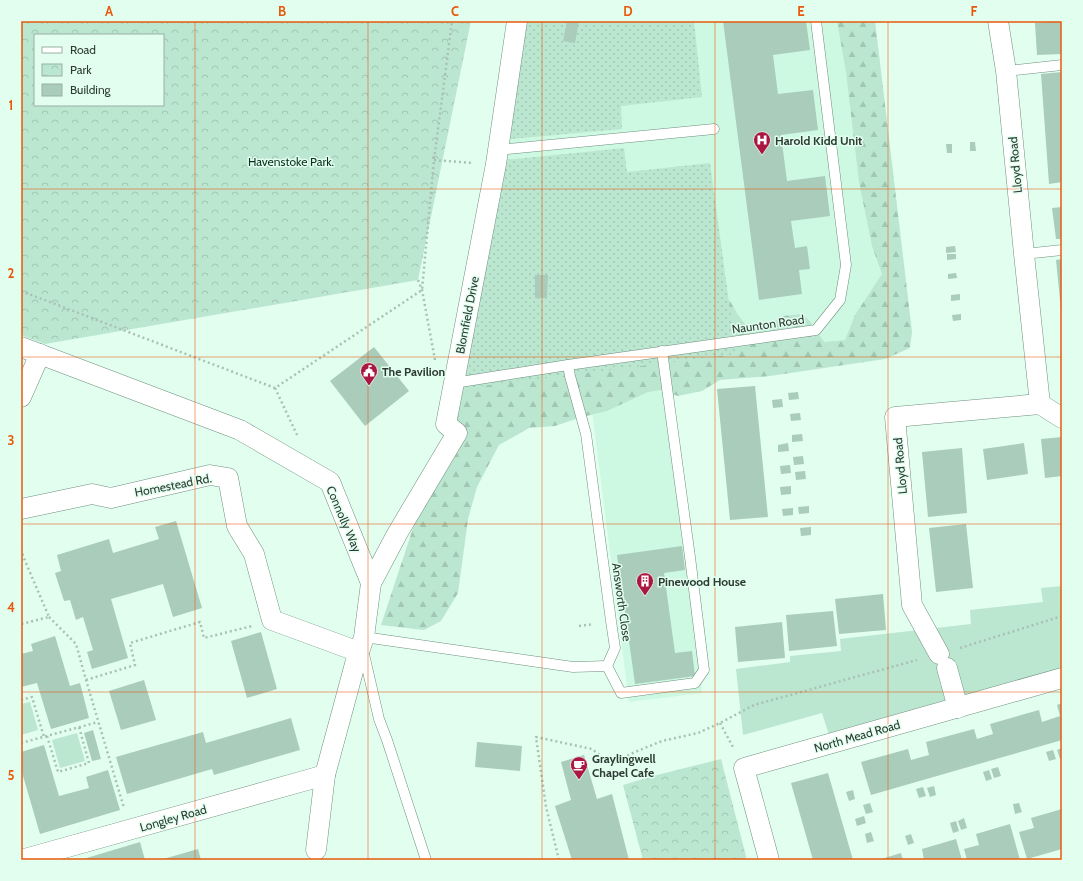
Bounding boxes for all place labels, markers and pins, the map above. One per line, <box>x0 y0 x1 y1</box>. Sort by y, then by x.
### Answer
hospital icon: Harold Kidd Unit <box>752 130 772 155</box>
place label: Harold Kidd Unit <box>775 133 862 148</box>
public building icon: The Pavilion <box>359 361 379 386</box>
place label: The Pavilion <box>382 364 445 379</box>
building icon: Pinewood House <box>635 571 655 596</box>
place label: Pinewood House <box>658 574 746 589</box>
place label: Graylingwell Chapel Cafe <box>592 751 656 780</box>
cafe icon: Graylingwell Chapel Cafe <box>569 755 589 780</box>

